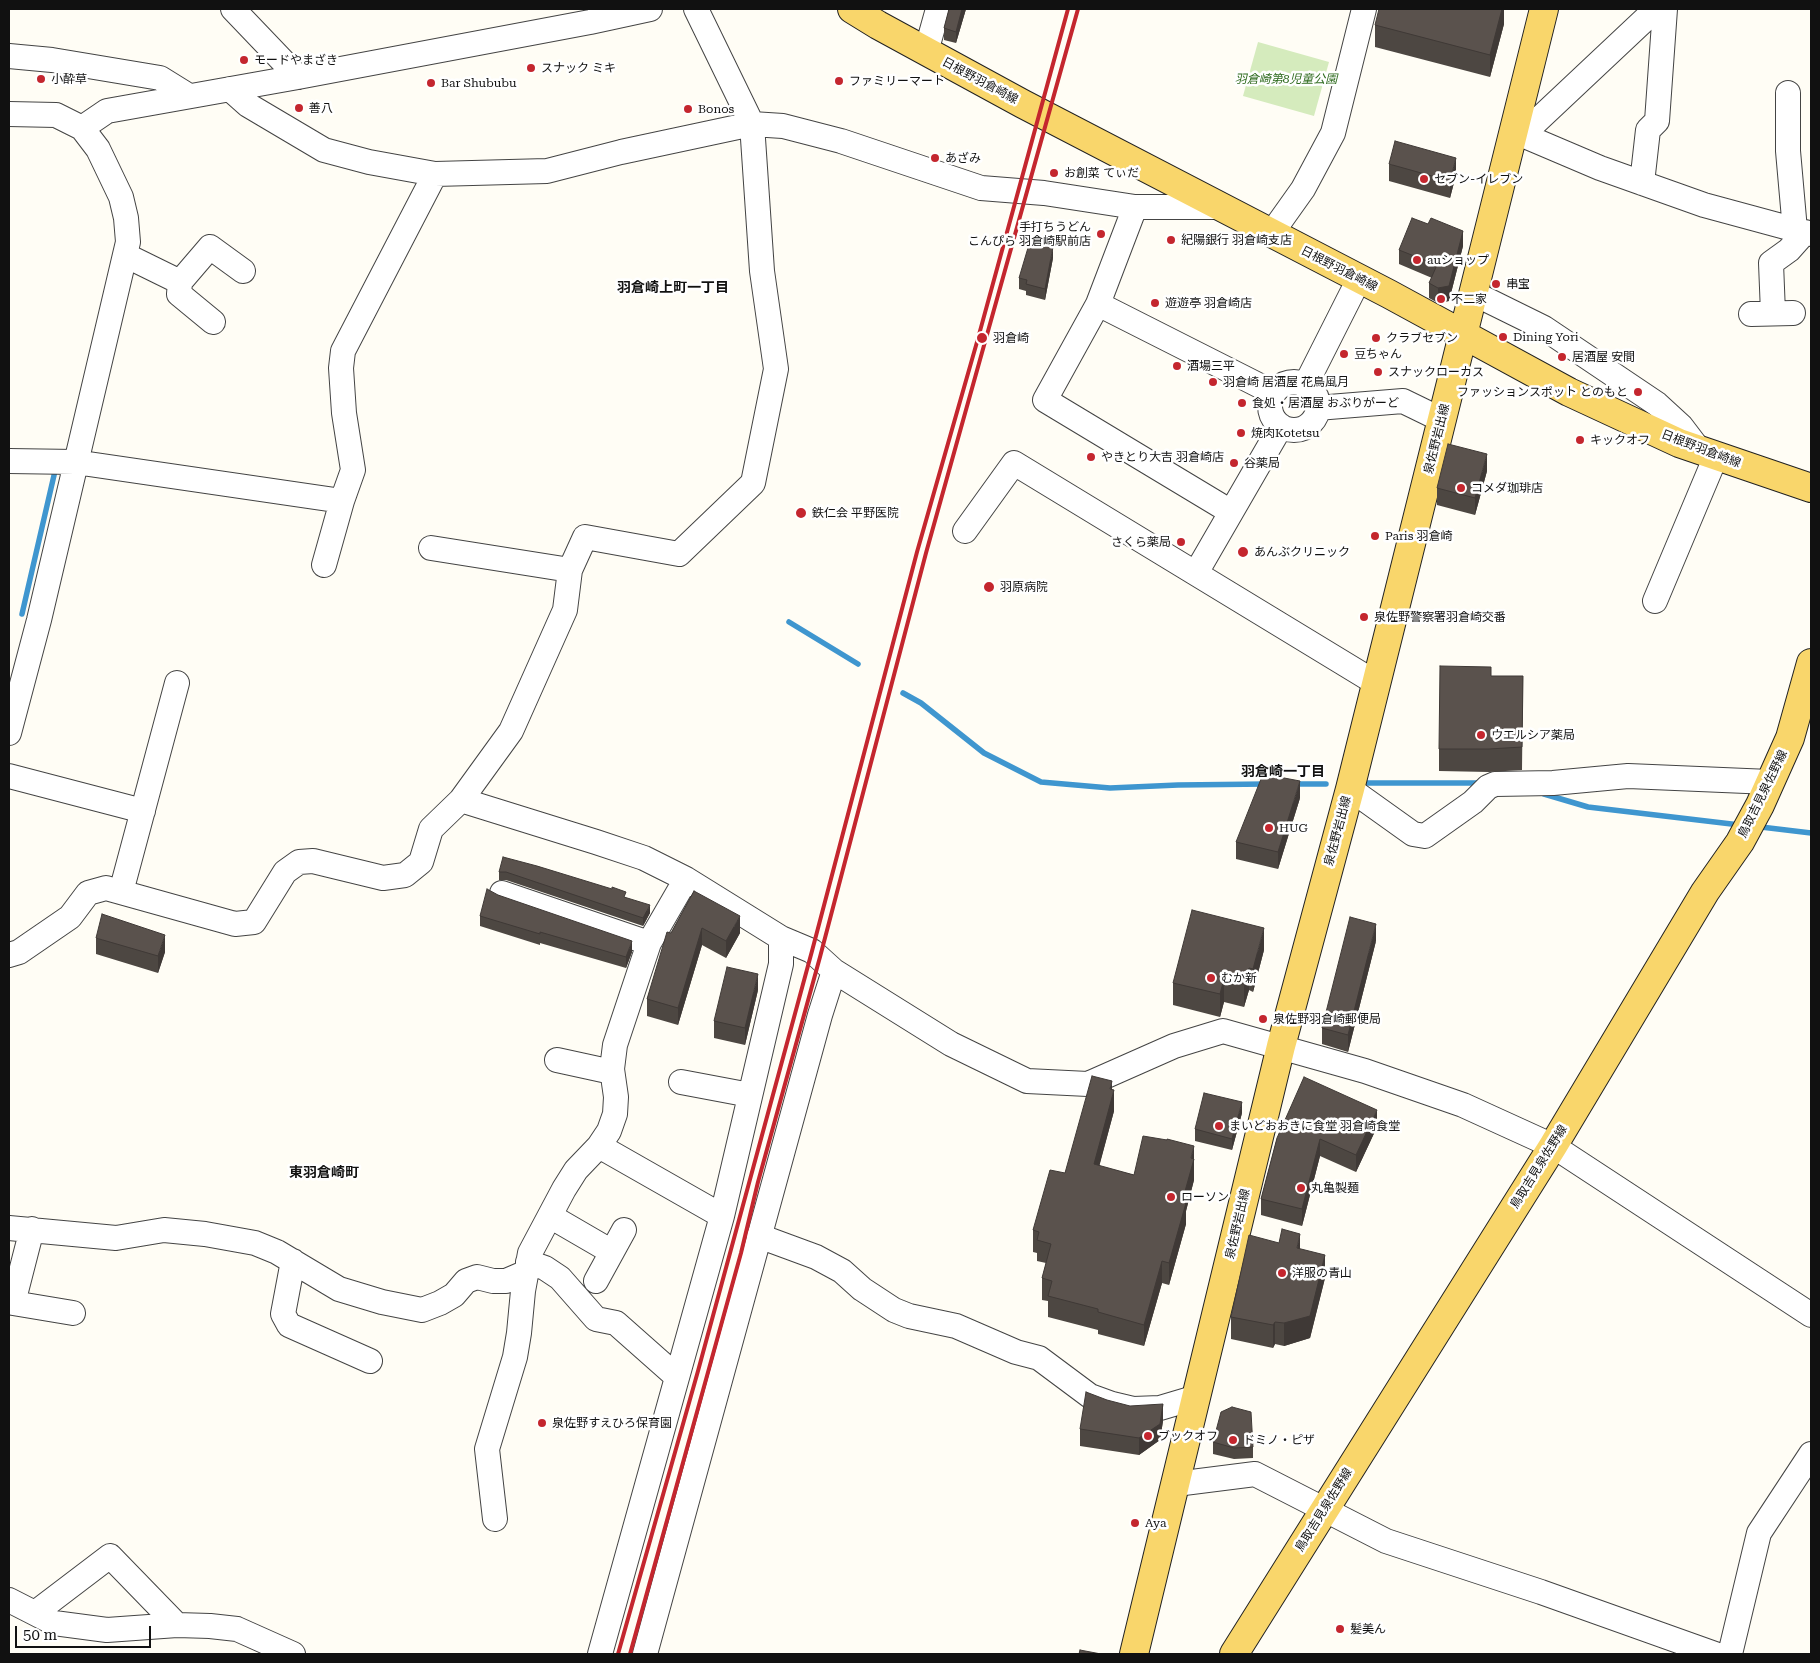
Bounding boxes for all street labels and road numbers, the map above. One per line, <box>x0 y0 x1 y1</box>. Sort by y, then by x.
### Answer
street label: 日根野羽倉崎線 <box>940 55 1020 107</box>
street label: 日根野羽倉崎線 <box>1298 244 1380 294</box>
street label: 泉佐野岩出線 <box>1421 402 1453 476</box>
street label: 日根野羽倉崎線 <box>1659 427 1743 471</box>
street label: 鳥取吉見泉佐野線 <box>1735 748 1791 840</box>
street label: 泉佐野岩出線 <box>1322 794 1354 868</box>
street label: 鳥取吉見泉佐野線 <box>1507 1122 1571 1212</box>
street label: 泉佐野岩出線 <box>1223 1187 1253 1261</box>
street label: 鳥取吉見泉佐野線 <box>1292 1465 1356 1555</box>

